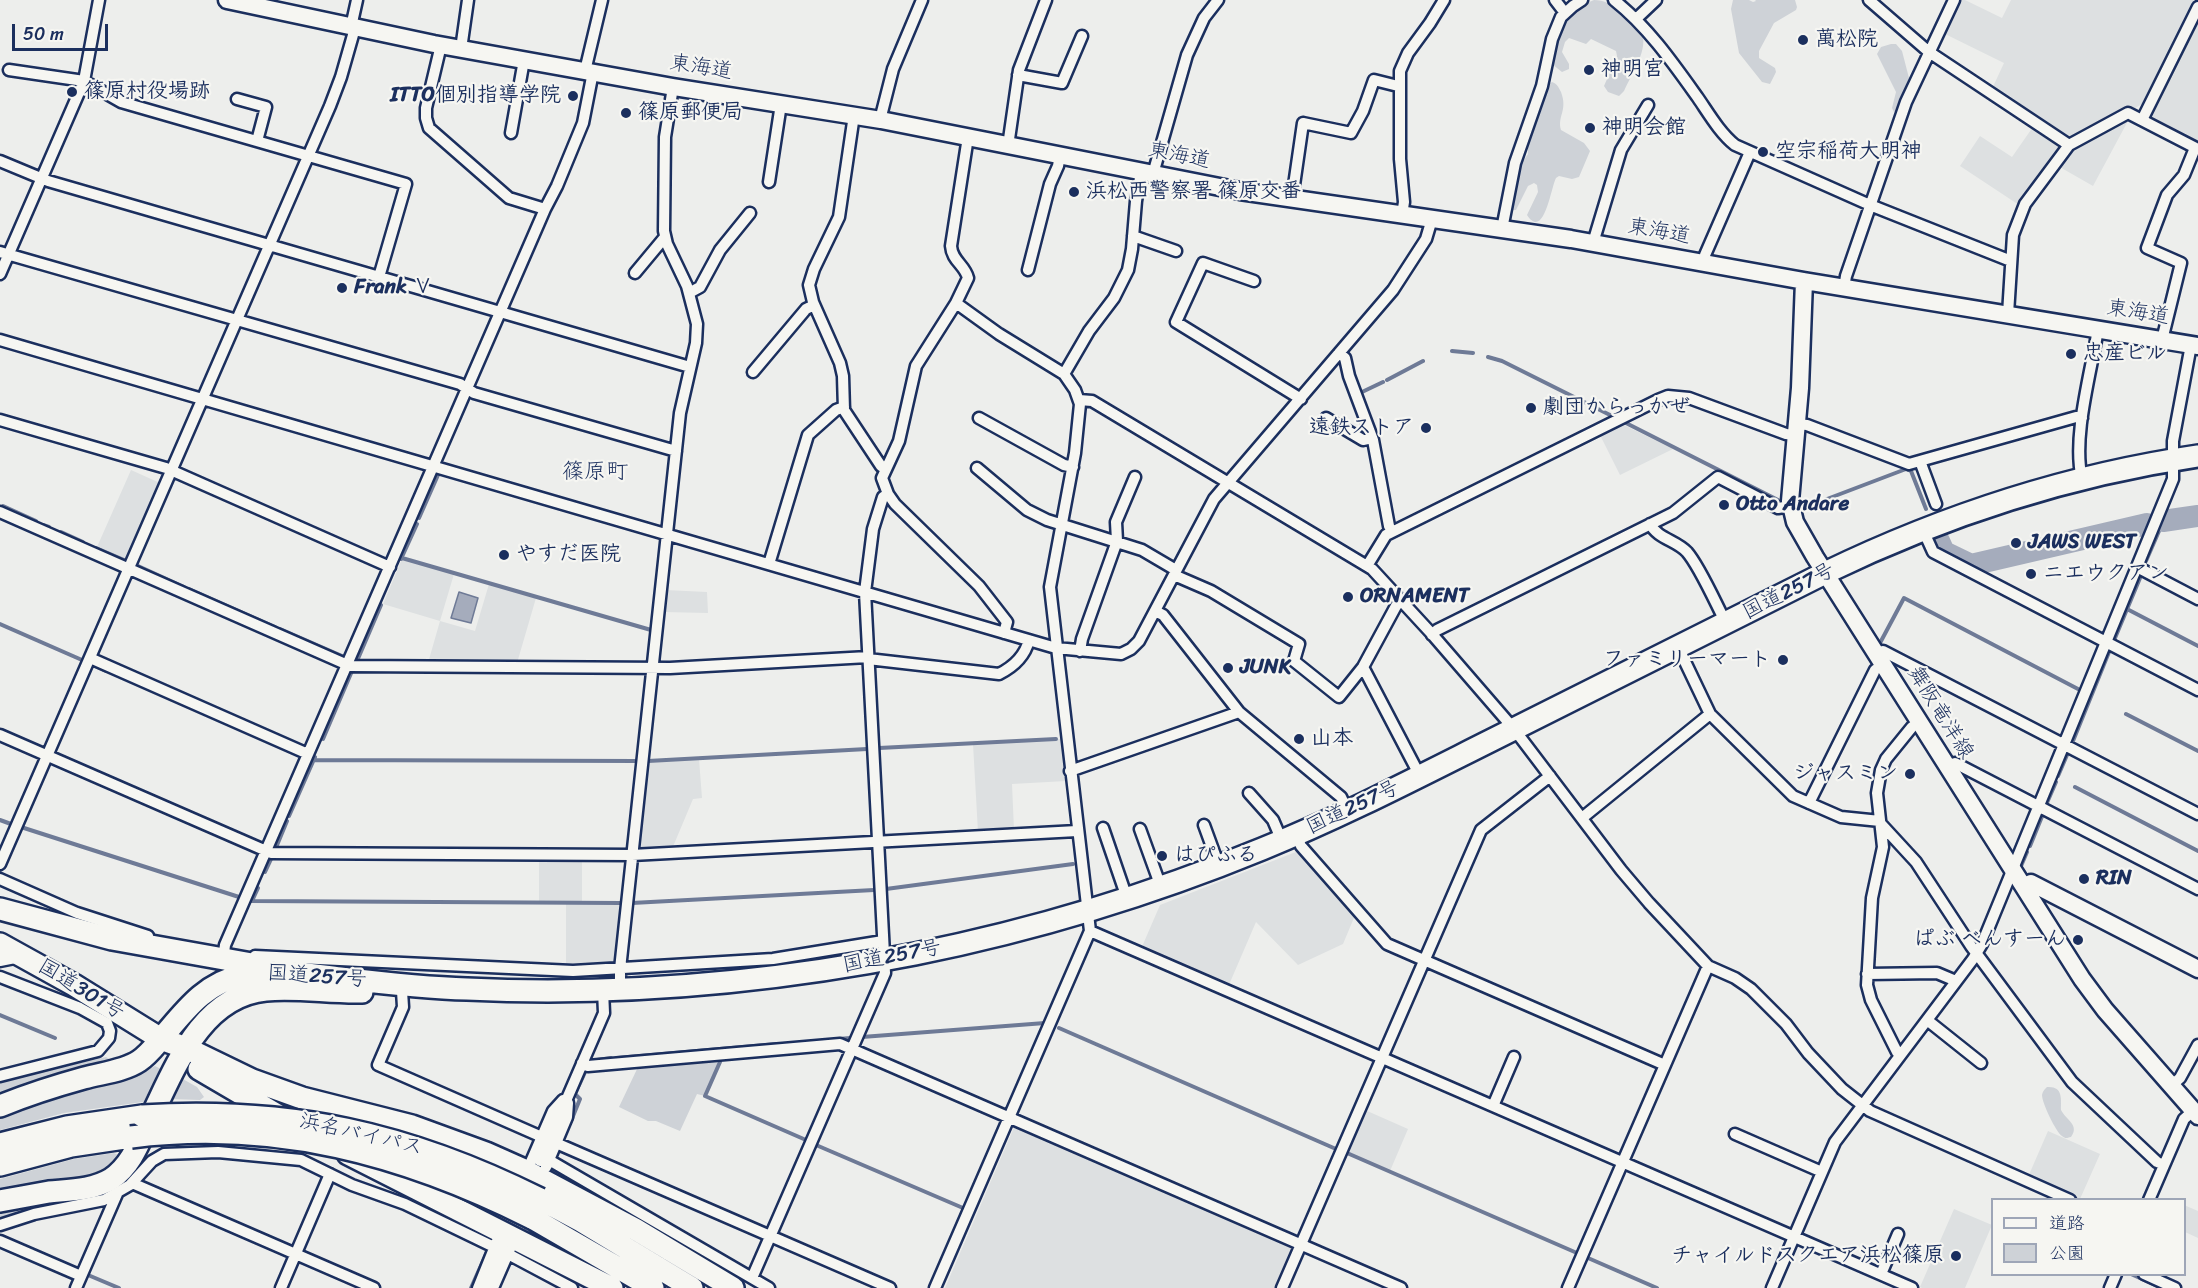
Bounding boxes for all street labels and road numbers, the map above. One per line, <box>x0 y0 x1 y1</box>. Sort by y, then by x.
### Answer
street label: 東海道 <box>668 51 734 85</box>
street label: 東海道 <box>1146 138 1212 174</box>
street label: 東海道 <box>1626 214 1692 250</box>
street label: 東海道 <box>2105 296 2171 330</box>
street label: 国道257号 <box>1739 558 1839 626</box>
street label: 舞阪竜洋線 <box>1901 662 1979 764</box>
street label: 国道257号 <box>1302 775 1404 841</box>
street label: 国道257号 <box>841 935 943 979</box>
street label: 国道301号 <box>33 954 129 1026</box>
street label: 国道257号 <box>266 961 368 993</box>
street label: 浜名バイパス <box>297 1109 425 1161</box>

